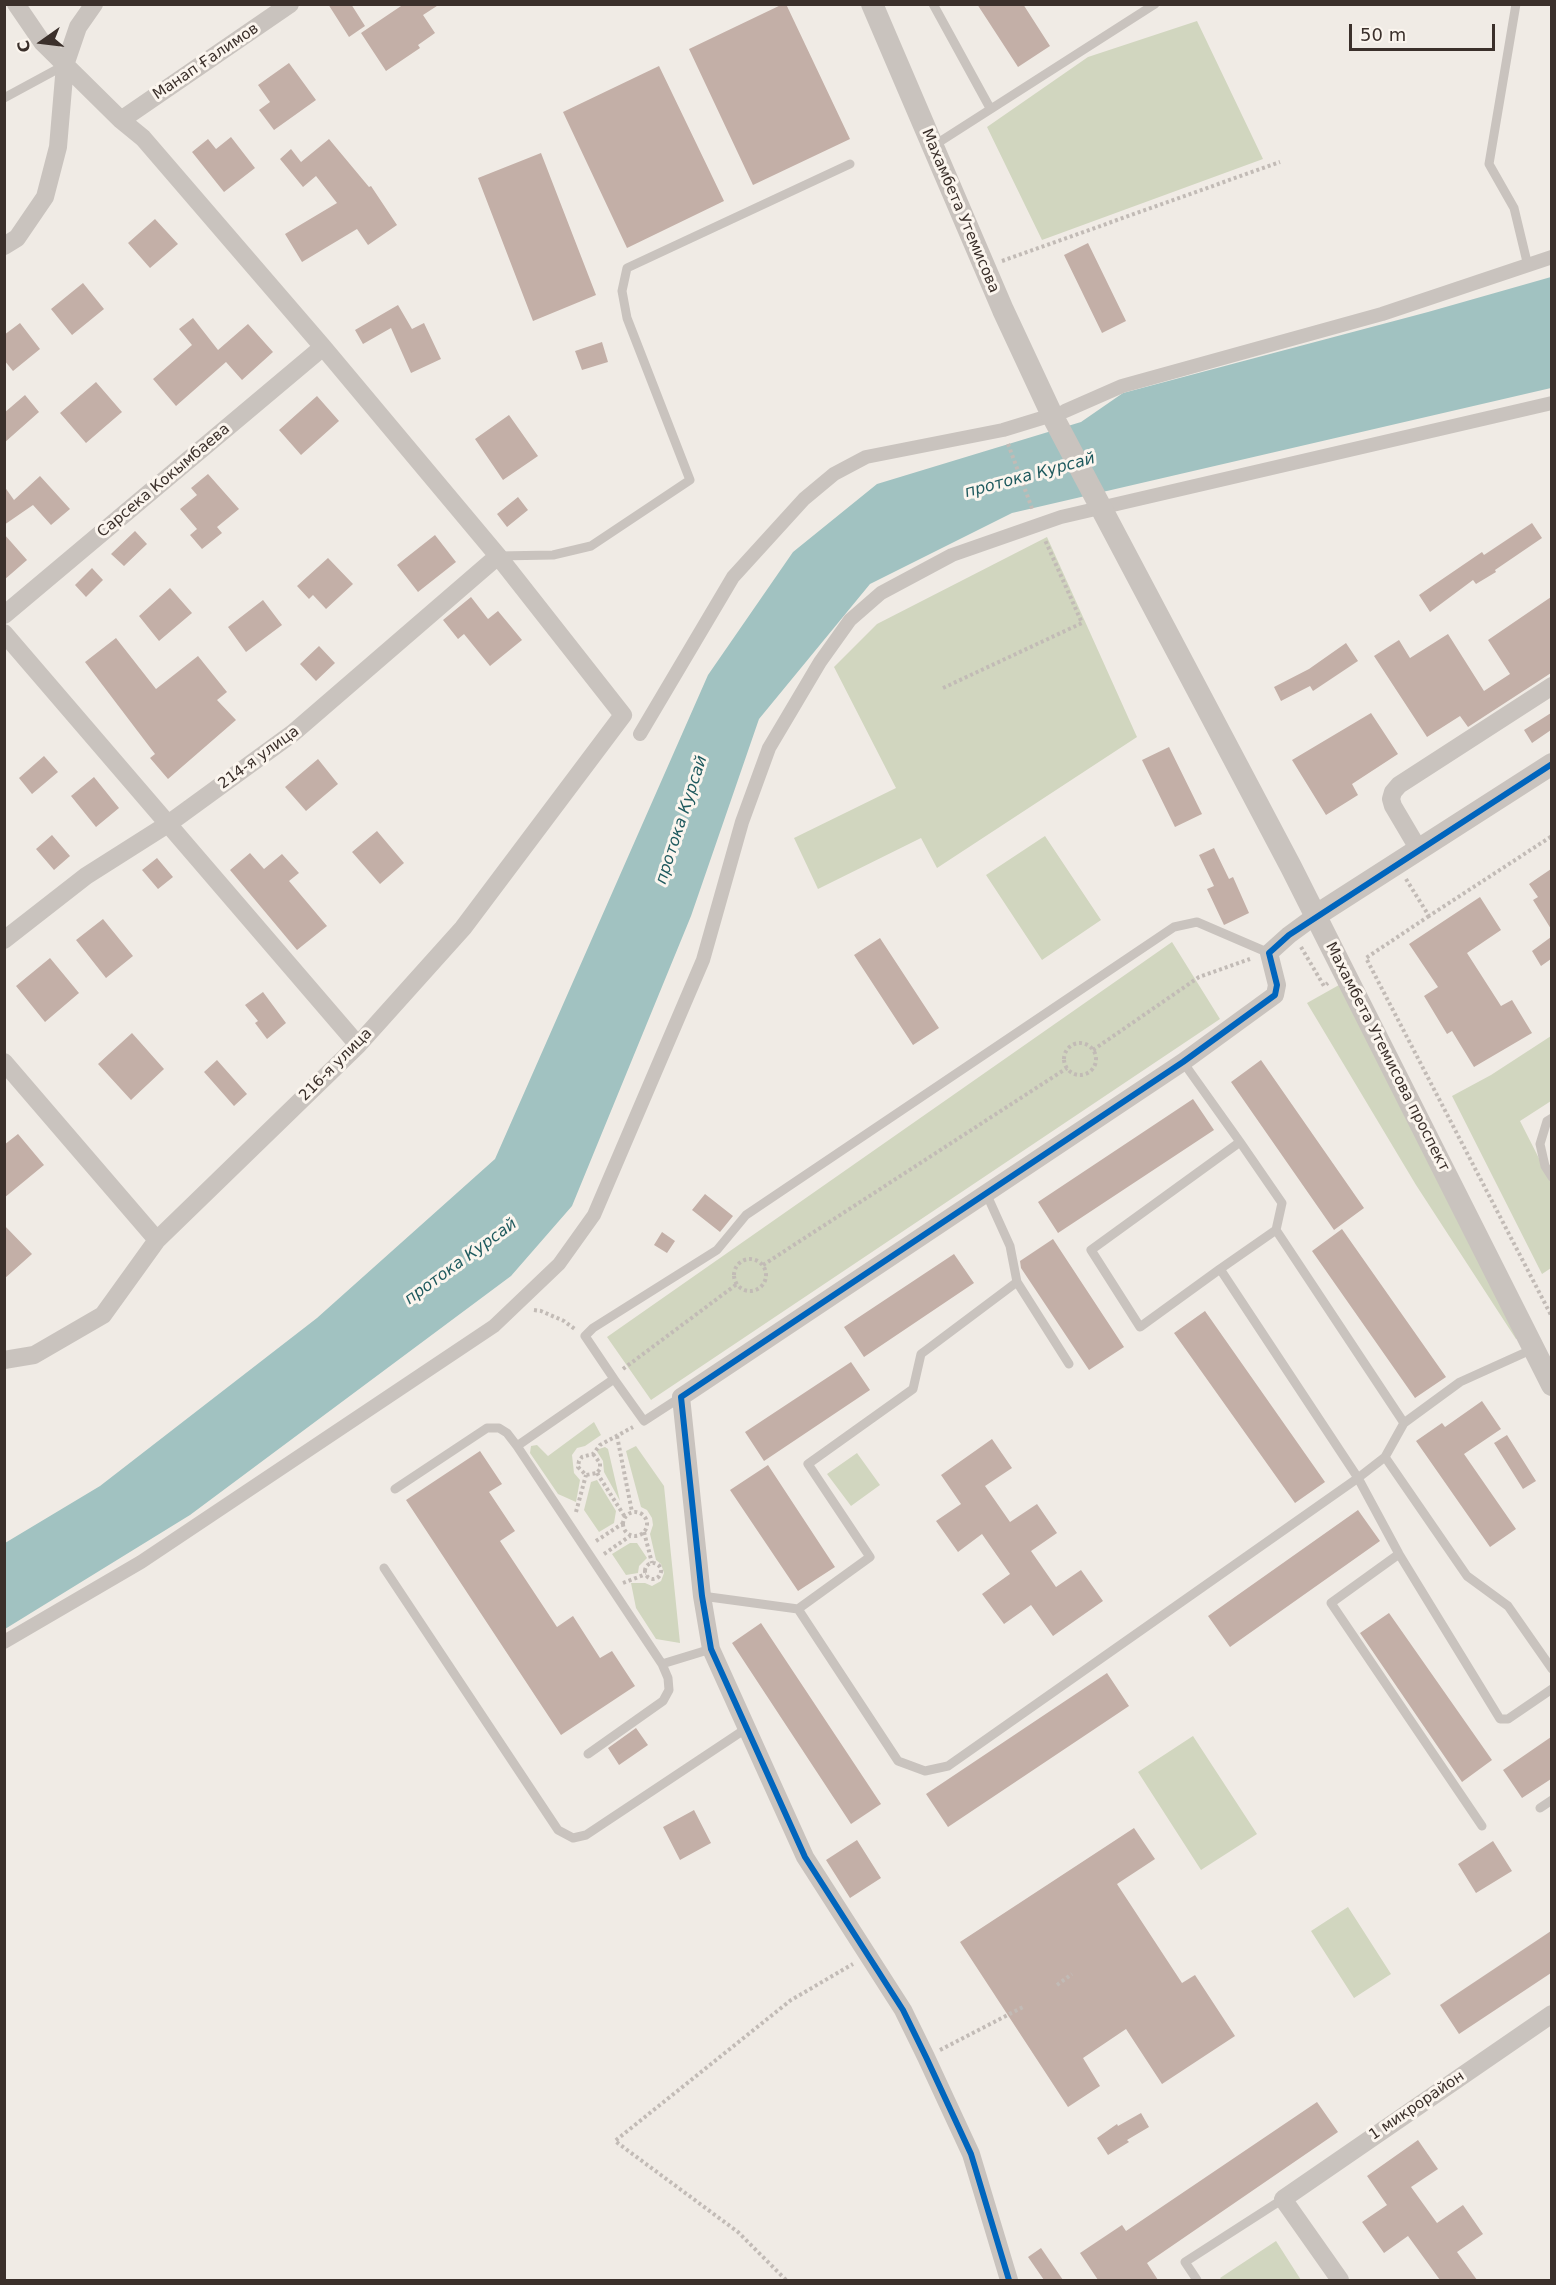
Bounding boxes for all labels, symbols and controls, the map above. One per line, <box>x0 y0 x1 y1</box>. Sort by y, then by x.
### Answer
north arrow <box>12 12 72 72</box>
scale bar <box>1352 12 1498 50</box>
street label: Манап Ғалимов <box>150 20 262 104</box>
text: 50 m <box>1360 24 1406 45</box>
text: С <box>13 38 35 54</box>
street label: Махамбета Утемисова <box>917 126 1003 296</box>
street label: Сарсека Кокымбаева <box>94 420 234 542</box>
water label: протока Курсай <box>963 449 1097 503</box>
street label: 214-я улица <box>215 723 303 793</box>
water label: протока Курсай <box>652 753 712 887</box>
street label: Махамбета Утемисова проспект <box>1321 939 1453 1175</box>
street label: 216-я улица <box>296 1025 376 1105</box>
water label: протока Курсай <box>401 1215 521 1309</box>
street label: 1 микрорайон <box>1366 2068 1468 2144</box>

